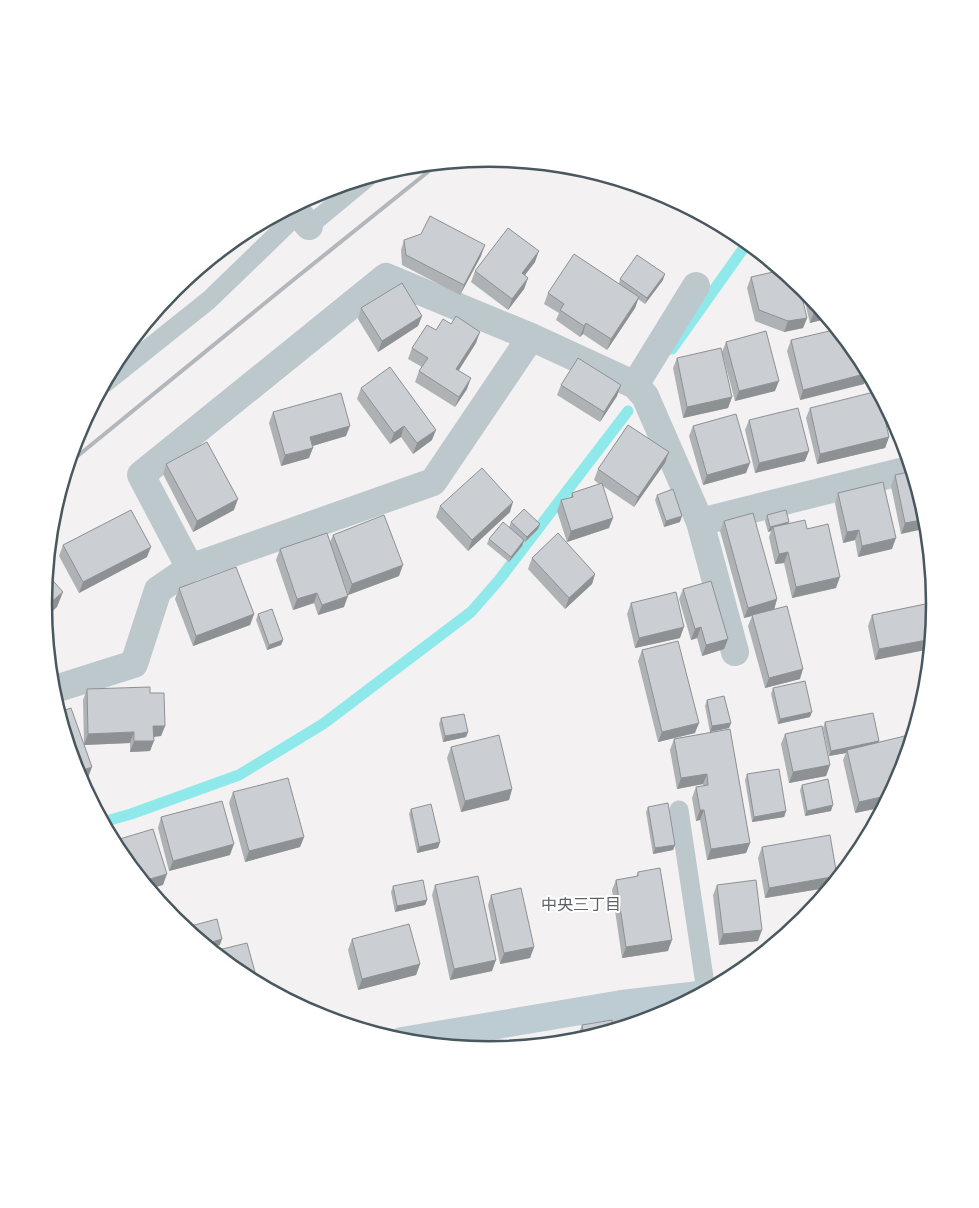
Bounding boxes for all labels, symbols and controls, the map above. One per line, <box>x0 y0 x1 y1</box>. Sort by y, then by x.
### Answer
district label: 中央三丁目 <box>541 892 621 916</box>

